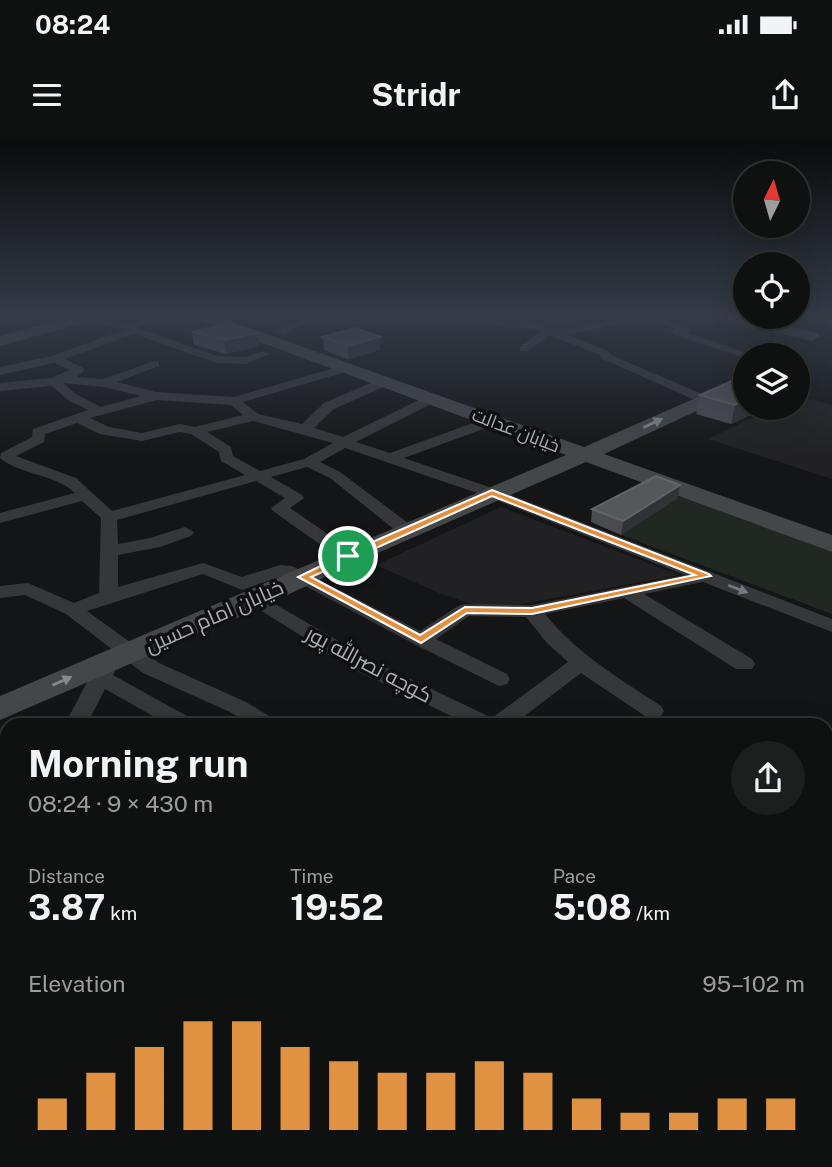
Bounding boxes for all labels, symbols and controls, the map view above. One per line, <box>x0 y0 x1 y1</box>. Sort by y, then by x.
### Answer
text: 08:24 <box>35 9 110 40</box>
icon: menu <box>28 76 66 114</box>
text: Stridr <box>371 76 461 113</box>
icon: share <box>766 76 804 114</box>
north arrow <box>733 161 810 238</box>
map controls <box>733 161 810 420</box>
button: locate <box>733 252 810 329</box>
button: layers <box>733 343 810 420</box>
street label: خیابان عدالت <box>469 404 563 457</box>
one-way arrow <box>643 418 663 429</box>
pin <box>318 526 378 586</box>
icon: arrive <box>329 537 367 575</box>
street label: خیابان امام حسین <box>141 574 288 660</box>
one-way arrow <box>728 583 749 594</box>
street label: کوچه نصرالله پور <box>300 619 437 710</box>
one-way arrow <box>52 675 72 687</box>
text: Morning run <box>28 741 249 786</box>
button: share <box>731 741 805 815</box>
text: 08:24 · 9 × 430 m <box>28 790 213 817</box>
text: Distance <box>28 865 105 887</box>
text: Time <box>290 865 334 887</box>
text: Pace <box>553 865 596 887</box>
text: 3.87 <box>28 887 106 928</box>
text: 19:52 <box>290 887 384 928</box>
text: 5:08 <box>553 887 632 928</box>
text: km <box>106 902 137 924</box>
text: /km <box>632 902 670 924</box>
text: Elevation <box>28 970 126 997</box>
text: 95–102 m <box>702 970 805 997</box>

